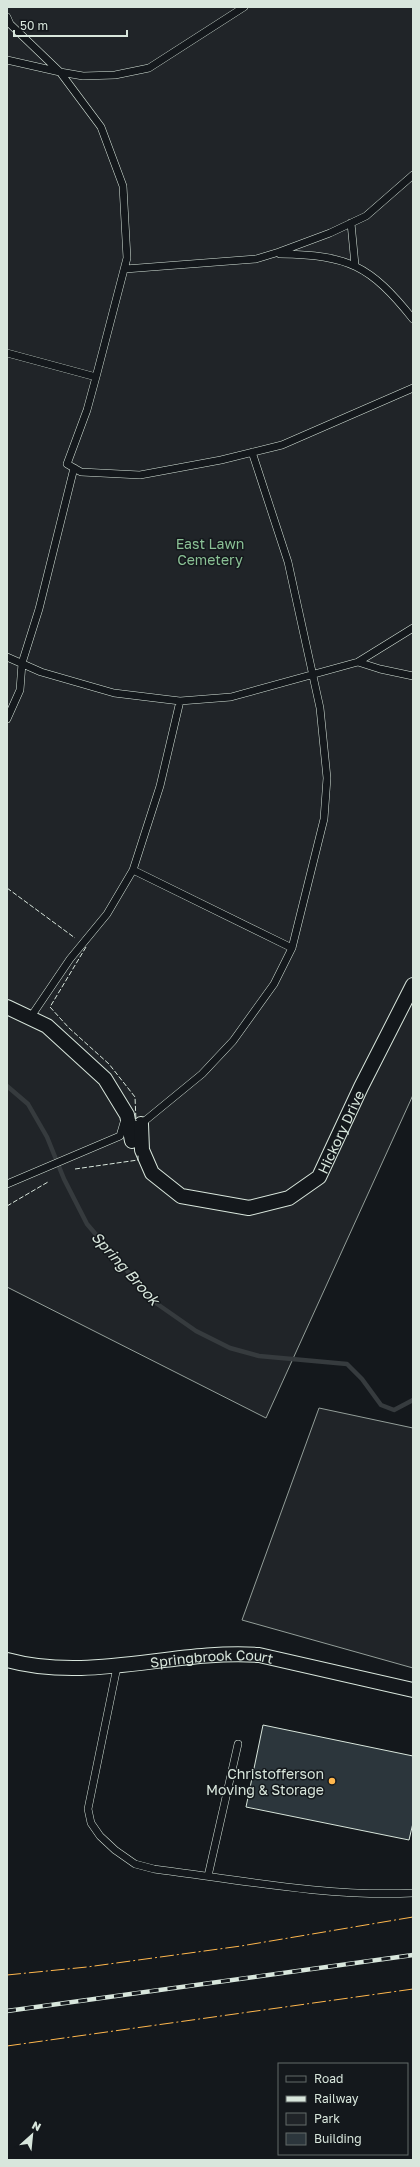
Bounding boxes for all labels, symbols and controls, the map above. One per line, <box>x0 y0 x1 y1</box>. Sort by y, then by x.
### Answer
scale bar <box>14 12 127 38</box>
text: 50 m <box>20 18 48 33</box>
park label: East Lawn Cemetery <box>176 535 244 568</box>
street label: Hickory Drive <box>313 1087 367 1176</box>
water label: Spring Brook <box>87 1227 165 1310</box>
street label: Springbrook Court <box>149 1646 275 1670</box>
place label: Christofferson Moving & Storage <box>206 1765 324 1798</box>
marker: Christofferson Moving & Storage <box>327 1776 337 1786</box>
legend <box>278 2063 408 2155</box>
text: Road <box>314 2071 343 2086</box>
text: Railway <box>314 2091 359 2106</box>
text: Park <box>314 2111 340 2126</box>
north arrow <box>12 2115 52 2155</box>
text: N <box>30 2118 43 2133</box>
text: Building <box>314 2131 362 2146</box>

